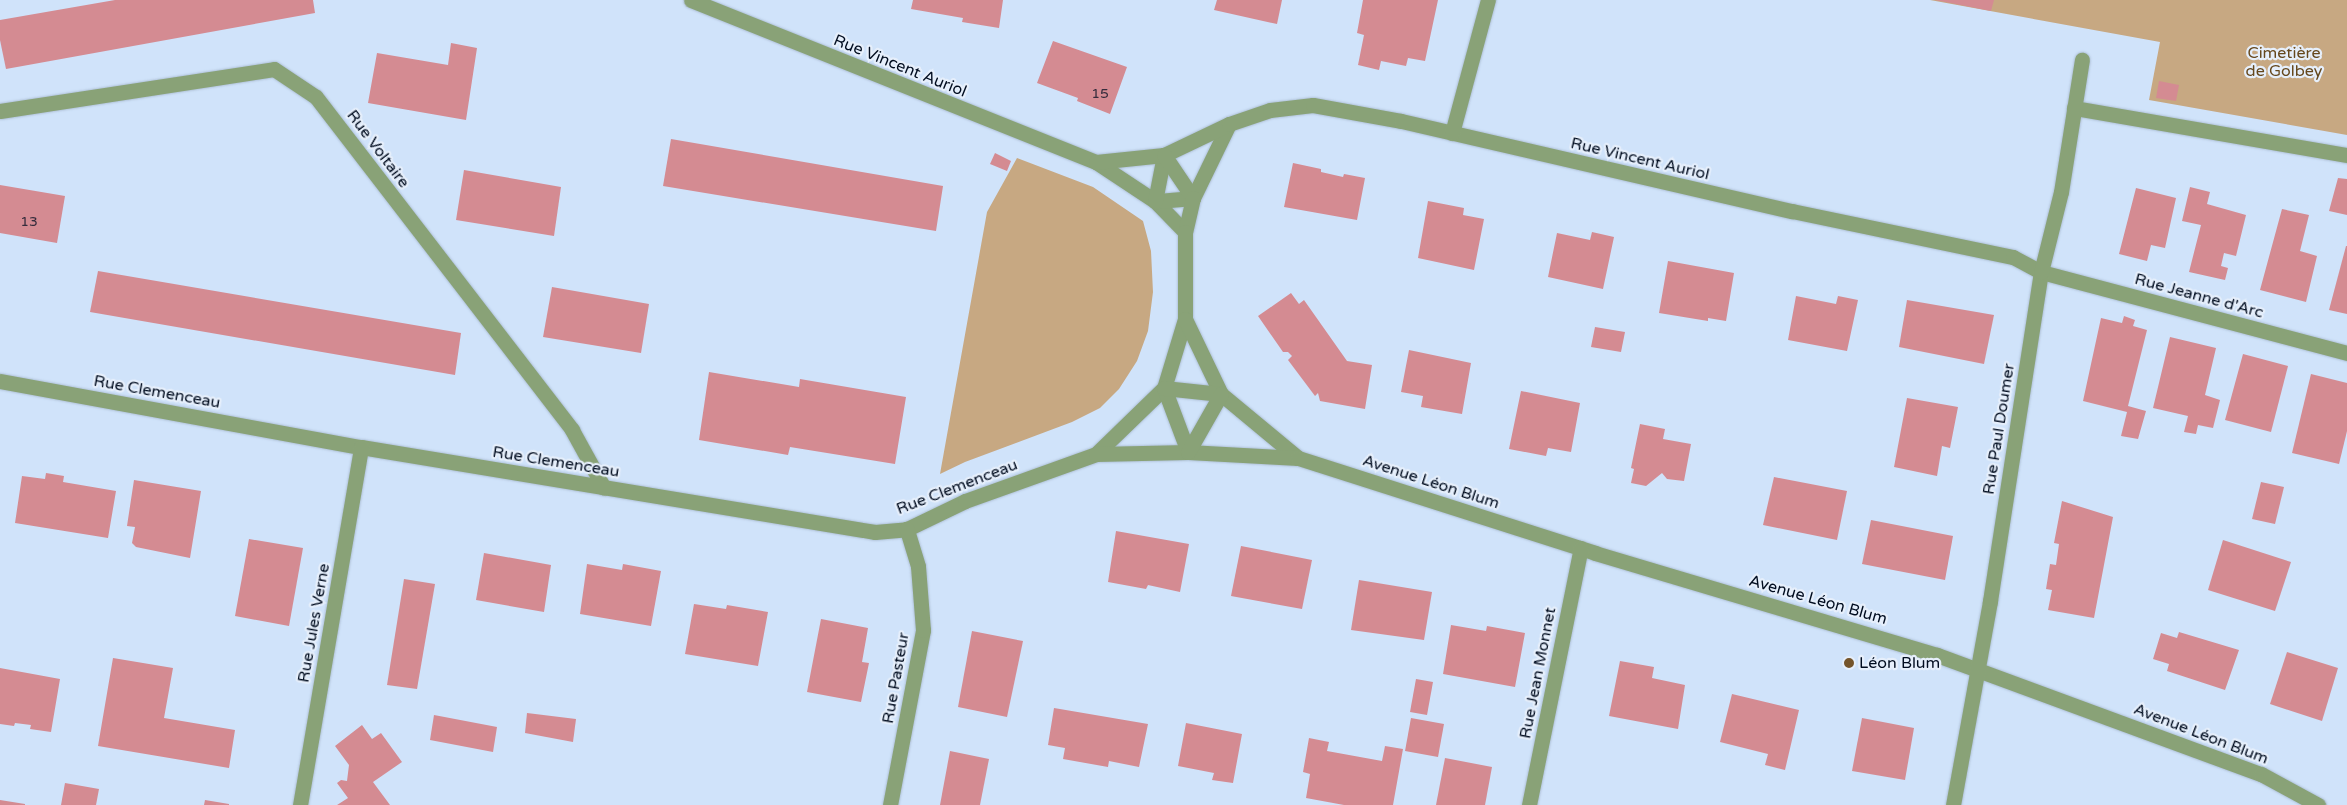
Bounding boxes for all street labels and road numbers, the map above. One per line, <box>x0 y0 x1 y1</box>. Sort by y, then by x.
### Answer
street label: Rue Vincent Auriol <box>831 31 969 101</box>
street label: Rue Voltaire <box>343 106 413 192</box>
street label: Rue Vincent Auriol <box>1569 134 1711 184</box>
street label: Rue Jeanne d'Arc <box>2133 270 2265 322</box>
street label: Rue Paul Doumer <box>1979 362 2019 496</box>
street label: Rue Clemenceau <box>92 371 222 413</box>
street label: Rue Clemenceau <box>491 442 621 482</box>
street label: Avenue Léon Blum <box>1360 451 1502 513</box>
street label: Rue Clemenceau <box>894 455 1020 519</box>
street label: Rue Jules Verne <box>294 562 334 684</box>
street label: Avenue Léon Blum <box>1747 571 1889 629</box>
street label: Rue Jean Monnet <box>1516 606 1560 740</box>
street label: Rue Pasteur <box>879 631 913 725</box>
street label: Avenue Léon Blum <box>2131 699 2271 769</box>

